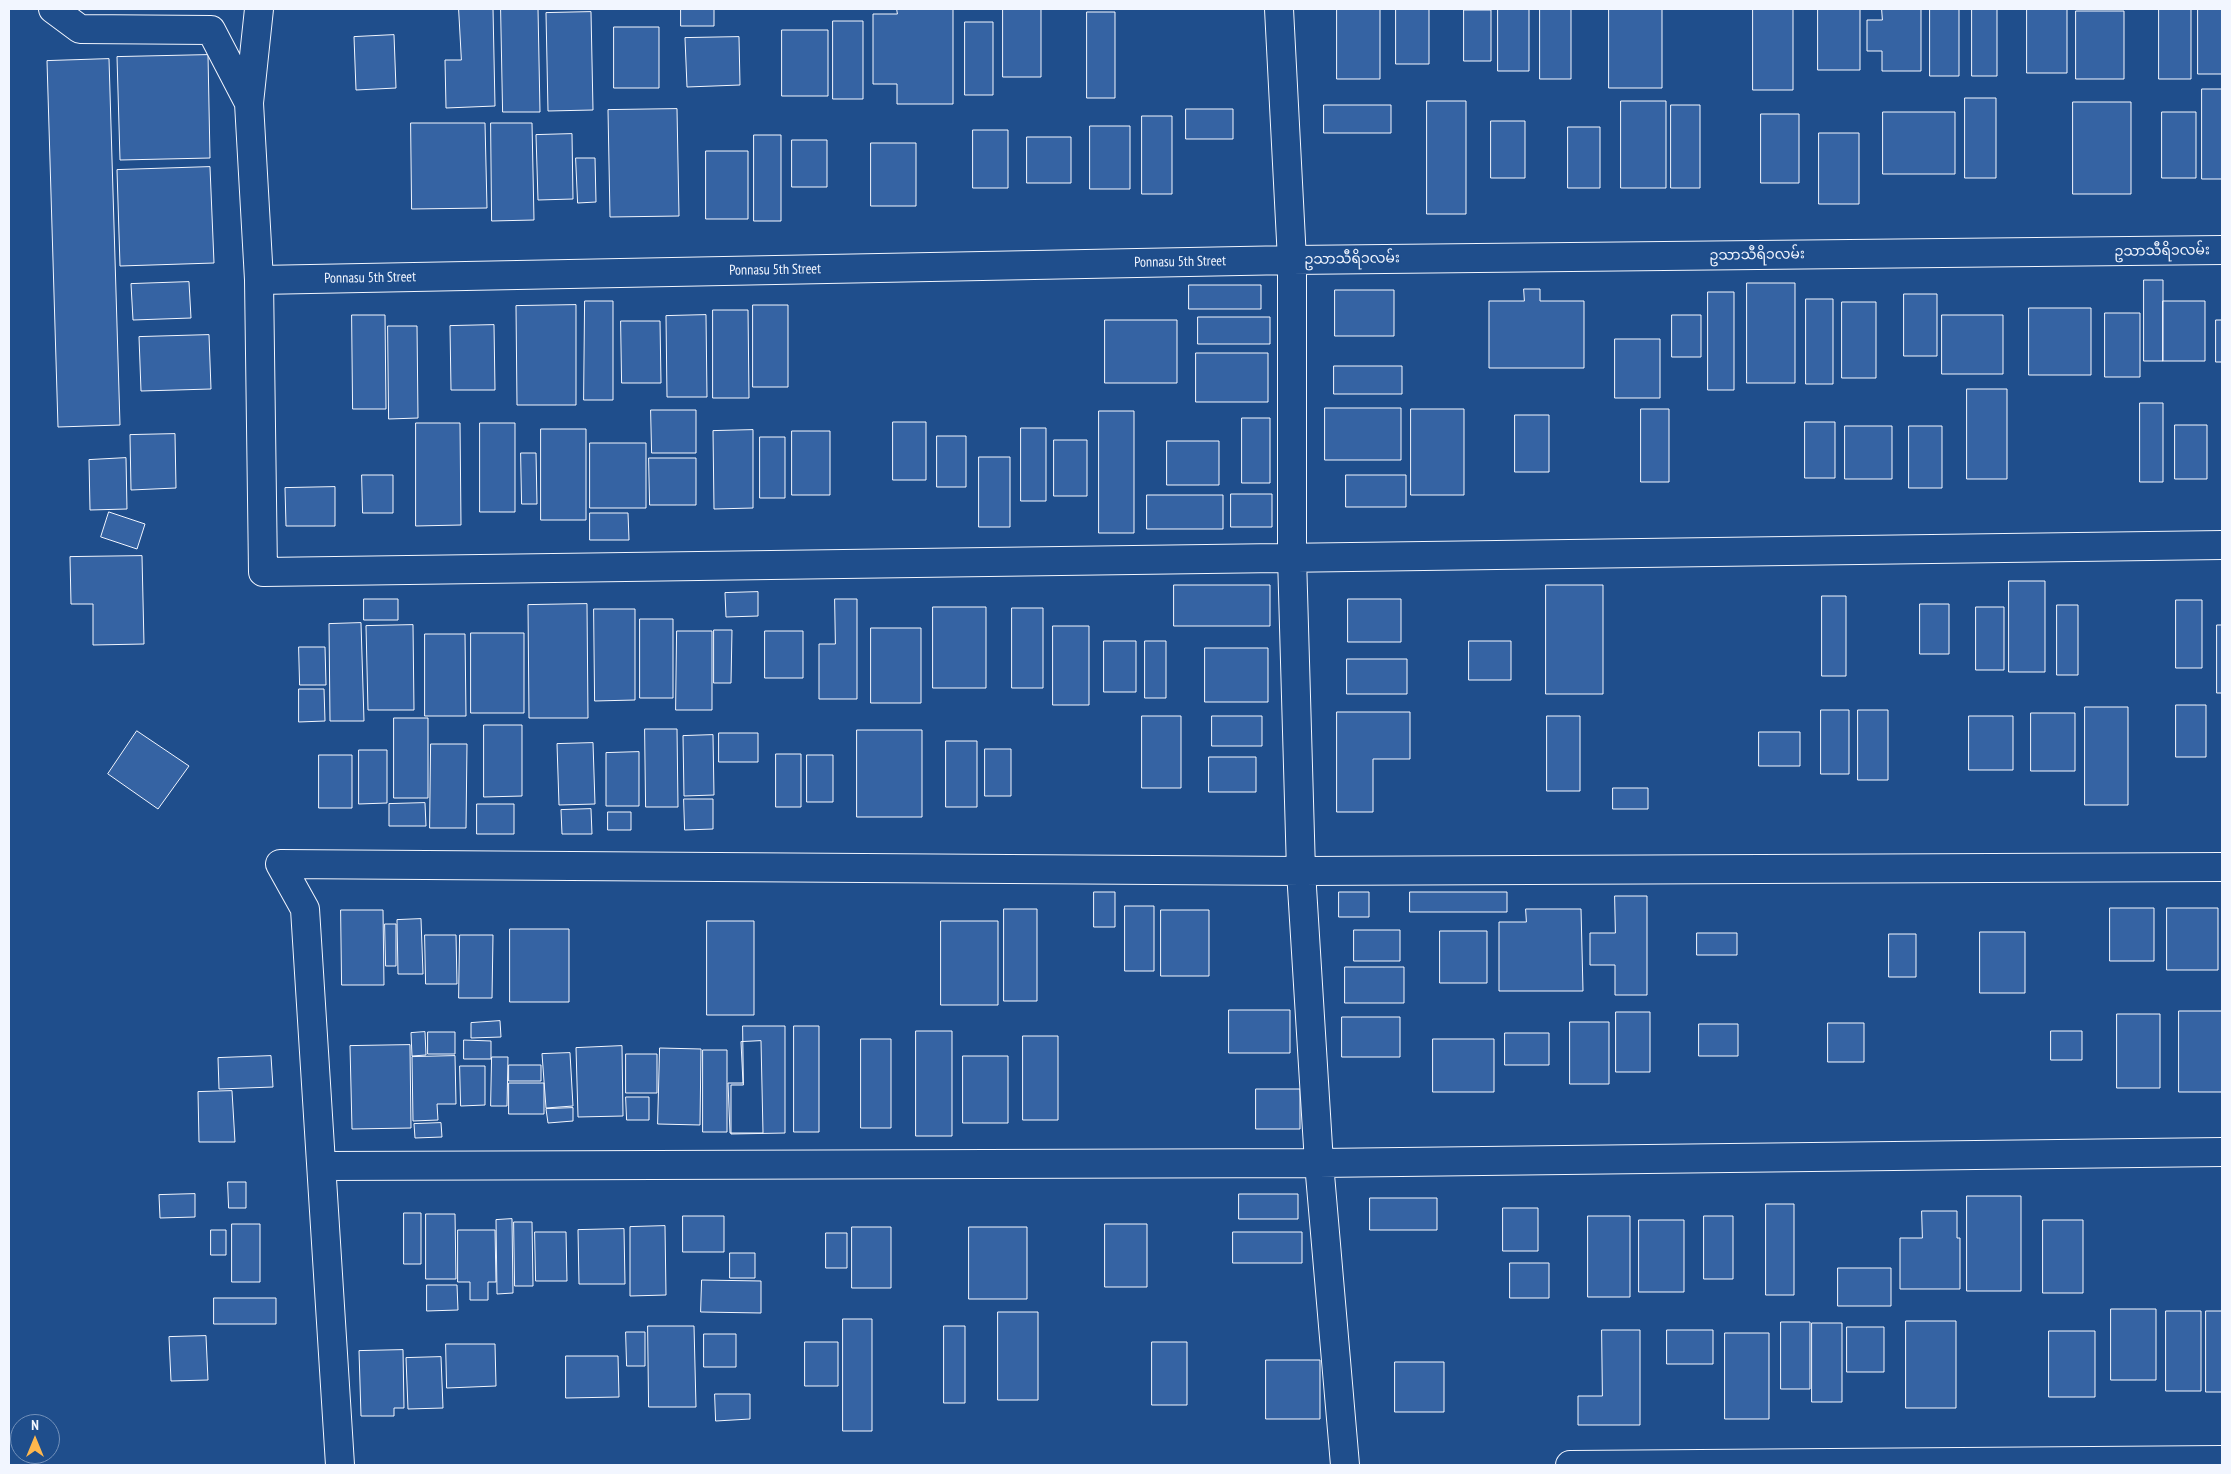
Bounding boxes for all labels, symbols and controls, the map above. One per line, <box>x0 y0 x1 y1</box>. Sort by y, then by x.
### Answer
street label: ဥသာသီရိ၁လမ်း <box>2114 242 2210 260</box>
street label: ဥသာသီရိ၁လမ်း <box>1709 246 1805 264</box>
street label: ဥသာသီရိ၁လမ်း <box>1304 250 1400 268</box>
street label: Ponnasu 5th Street <box>1134 253 1226 271</box>
street label: Ponnasu 5th Street <box>729 261 821 279</box>
street label: Ponnasu 5th Street <box>324 269 416 287</box>
north arrow <box>10 1414 60 1464</box>
text: N <box>31 1416 39 1434</box>

